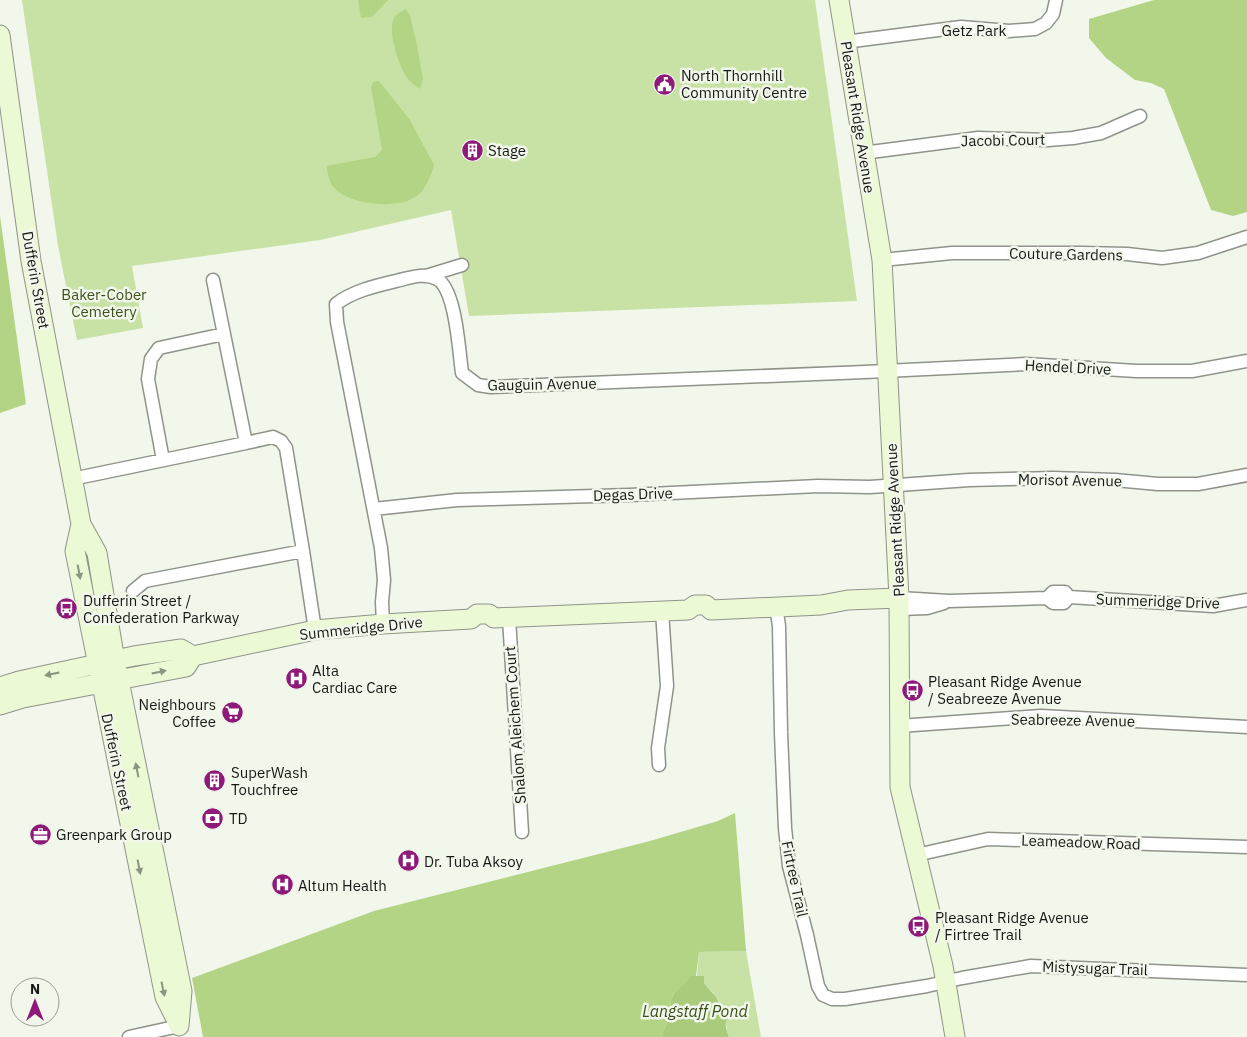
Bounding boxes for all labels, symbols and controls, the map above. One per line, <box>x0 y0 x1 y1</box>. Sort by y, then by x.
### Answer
street label: Getz Park <box>942 21 1006 40</box>
street label: Pleasant Ridge Avenue <box>837 40 879 194</box>
place label: North Thornhill Community Centre <box>681 66 807 102</box>
public building icon: North Thornhill Community Centre <box>653 72 677 96</box>
street label: Jacobi Court <box>961 130 1045 150</box>
building icon: Stage <box>460 138 484 162</box>
place label: Stage <box>488 141 526 160</box>
street label: Dufferin Street <box>18 230 54 330</box>
street label: Couture Gardens <box>1009 244 1123 264</box>
park label: Baker-Cober Cemetery <box>61 285 147 321</box>
street label: Hendel Drive <box>1024 355 1112 379</box>
street label: Gauguin Avenue <box>487 374 597 394</box>
street label: Pleasant Ridge Avenue <box>881 443 909 597</box>
street label: Morisot Avenue <box>1018 470 1122 490</box>
street label: Degas Drive <box>593 483 673 505</box>
one-way arrow <box>75 564 83 580</box>
street label: Summeridge Drive <box>1096 589 1220 613</box>
place label: Dufferin Street / Confederation Parkway <box>83 591 240 627</box>
bus stop icon: Dufferin Street / Confederation Parkway <box>55 597 79 621</box>
street label: Summeridge Drive <box>298 612 424 644</box>
street label: Shalom Aleichem Court <box>500 646 530 804</box>
place label: Alta Cardiac Care <box>312 661 397 697</box>
hospital icon: Alta Cardiac Care <box>284 667 308 691</box>
one-way arrow <box>151 668 166 676</box>
one-way arrow <box>44 670 60 678</box>
place label: Pleasant Ridge Avenue / Seabreeze Avenue <box>928 672 1082 708</box>
bus stop icon: Pleasant Ridge Avenue / Seabreeze Avenue <box>900 678 924 702</box>
place label: Neighbours Coffee <box>139 695 216 731</box>
supermarket icon: Neighbours Coffee <box>220 701 244 725</box>
street label: Seabreeze Avenue <box>1011 709 1135 731</box>
street label: Dufferin Street <box>97 712 137 812</box>
one-way arrow <box>133 763 141 778</box>
place label: SuperWash Touchfree <box>231 763 308 799</box>
building icon: SuperWash Touchfree <box>203 769 227 793</box>
bank icon: TD <box>201 806 225 830</box>
place label: TD <box>229 809 248 828</box>
office icon: Greenpark Group <box>28 822 52 846</box>
place label: Greenpark Group <box>56 825 172 844</box>
street label: Leameadow Road <box>1021 830 1141 854</box>
street label: Firtree Trail <box>778 839 812 919</box>
hospital icon: Dr. Tuba Aksoy <box>396 849 420 873</box>
place label: Dr. Tuba Aksoy <box>424 852 524 871</box>
one-way arrow <box>135 859 143 875</box>
hospital icon: Altum Health <box>270 873 294 897</box>
place label: Altum Health <box>298 876 387 895</box>
place label: Pleasant Ridge Avenue / Firtree Trail <box>935 908 1089 944</box>
bus stop icon: Pleasant Ridge Avenue / Firtree Trail <box>907 914 931 938</box>
street label: Mistysugar Trail <box>1042 957 1148 979</box>
north arrow <box>10 977 60 1027</box>
text: N <box>30 980 40 998</box>
one-way arrow <box>160 981 168 997</box>
water label: Langstaff Pond <box>642 1001 748 1021</box>

